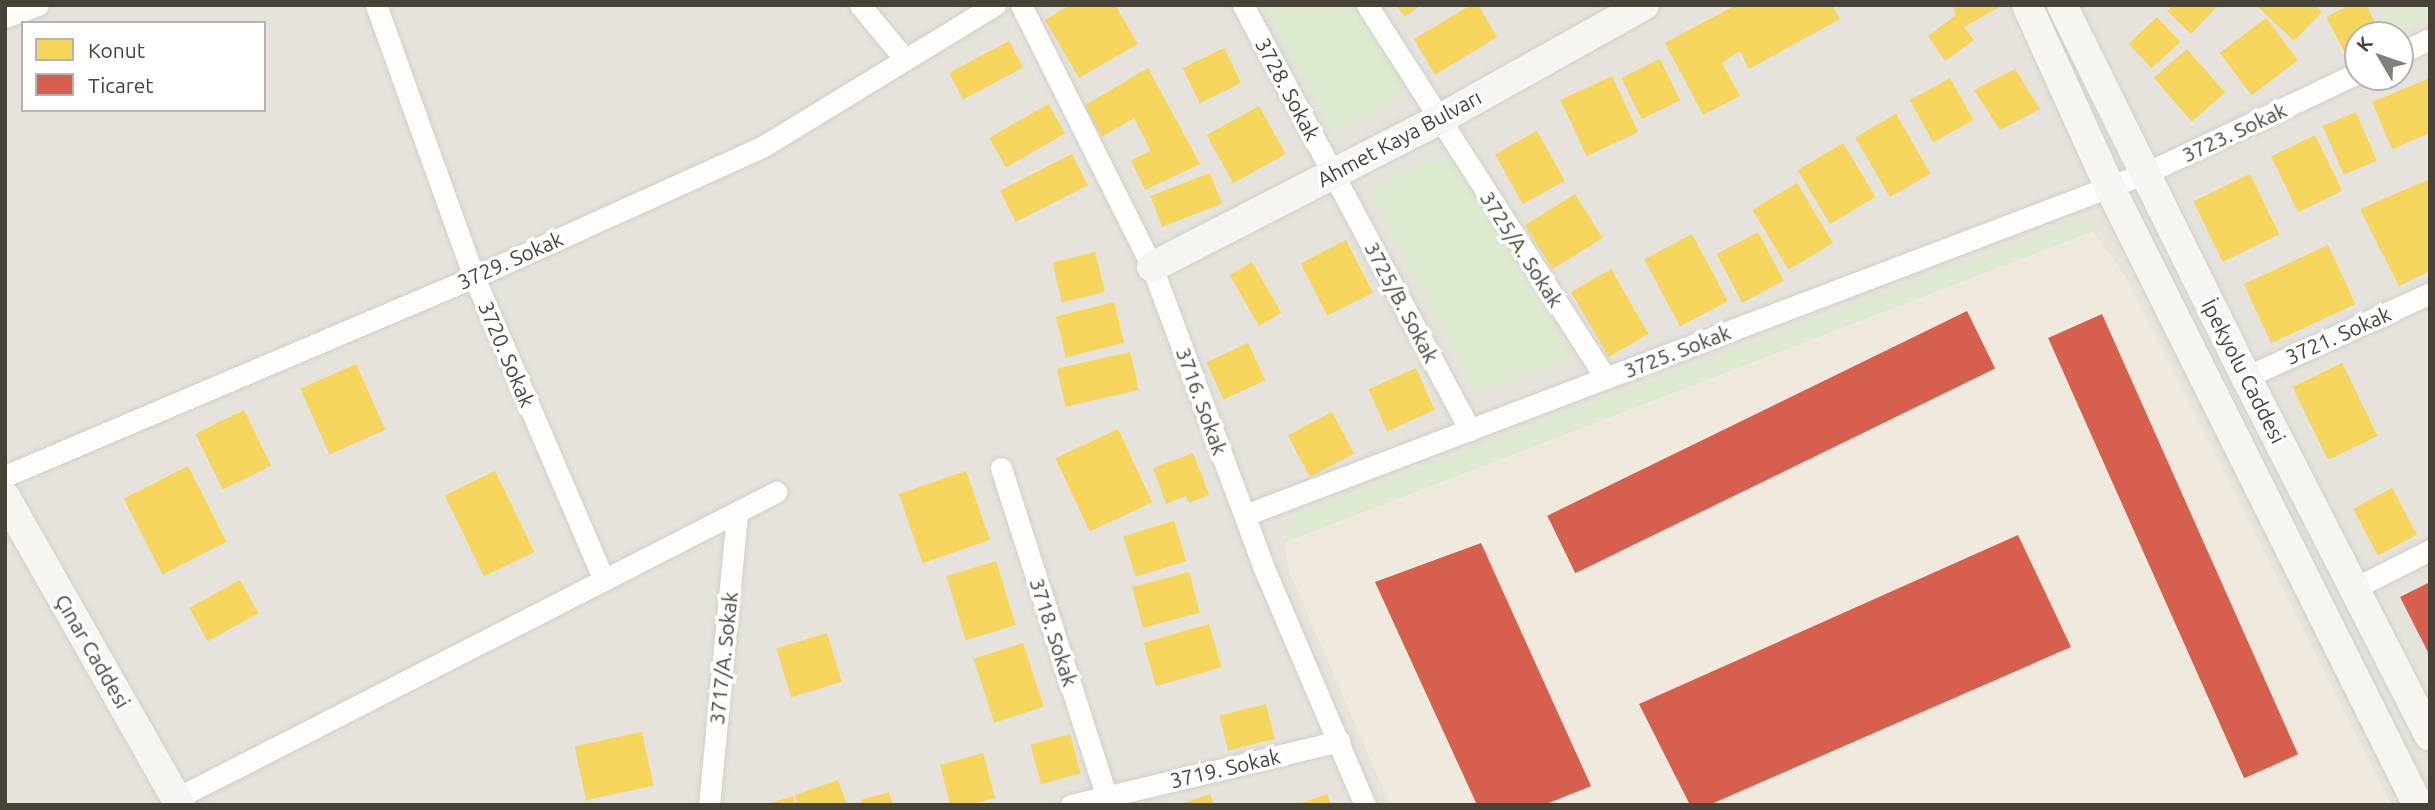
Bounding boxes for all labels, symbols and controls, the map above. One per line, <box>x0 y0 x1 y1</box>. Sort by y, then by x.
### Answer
legend <box>21 21 266 112</box>
north arrow <box>2344 21 2414 91</box>
text: K <box>2352 32 2377 56</box>
street label: 3728. Sokak <box>1250 33 1326 145</box>
text: Konut <box>88 38 145 62</box>
text: Ticaret <box>88 73 154 97</box>
street label: Ahmet Kaya Bulvarı <box>1312 84 1486 192</box>
street label: 3723. Sokak <box>2178 97 2290 167</box>
street label: 3725/A. Sokak <box>1475 186 1569 312</box>
street label: 3729. Sokak <box>453 226 567 294</box>
street label: 3725/B. Sokak <box>1359 237 1445 367</box>
street label: İpekyolu Caddesi <box>2197 295 2291 447</box>
street label: 3720. Sokak <box>473 297 541 411</box>
street label: 3721. Sokak <box>2281 301 2395 369</box>
street label: 3725. Sokak <box>1620 319 1734 383</box>
street label: 3716. Sokak <box>1171 344 1233 458</box>
street label: 3718. Sokak <box>1025 575 1083 689</box>
street label: Çınar Caddesi <box>50 589 136 713</box>
street label: 3717/A. Sokak <box>703 590 743 726</box>
street label: 3719. Sokak <box>1167 743 1283 793</box>

